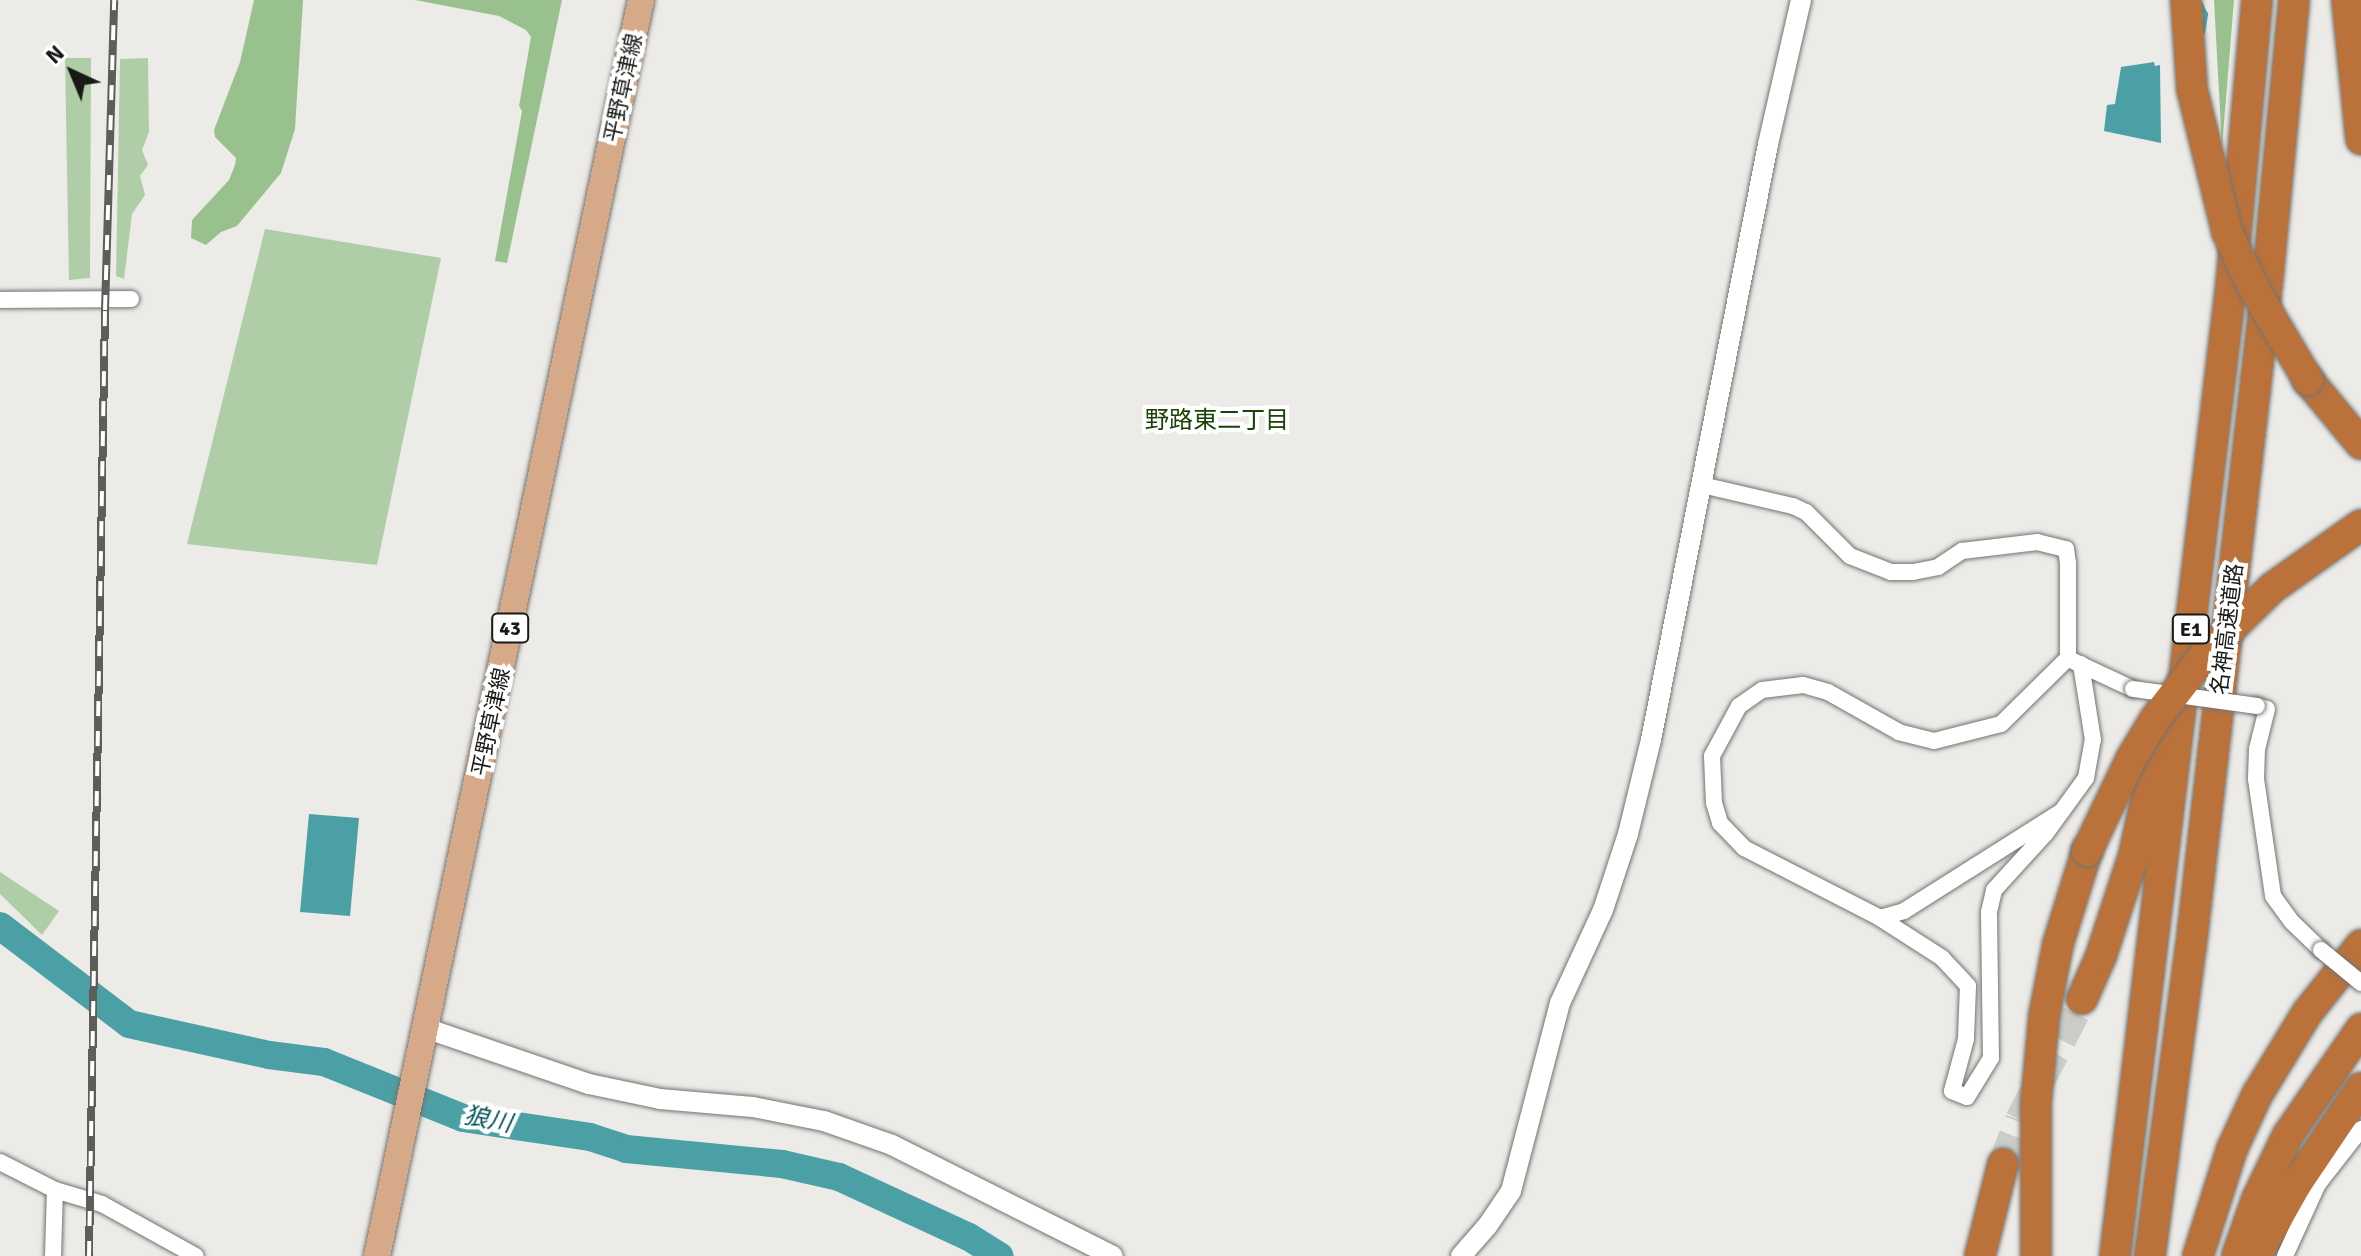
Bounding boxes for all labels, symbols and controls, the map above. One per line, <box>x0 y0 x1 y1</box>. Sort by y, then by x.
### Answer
street label: 平野草津線 <box>599 31 647 145</box>
north arrow <box>32 32 112 112</box>
text: N <box>40 39 70 69</box>
district label: 野路東二丁目 <box>1145 407 1289 435</box>
street label: 名神高速道路 <box>2206 562 2248 696</box>
road number: 43 <box>490 612 530 644</box>
road number: E1 <box>2171 613 2211 645</box>
street label: 平野草津線 <box>467 665 515 779</box>
water label: 狼川 <box>462 1101 514 1139</box>

